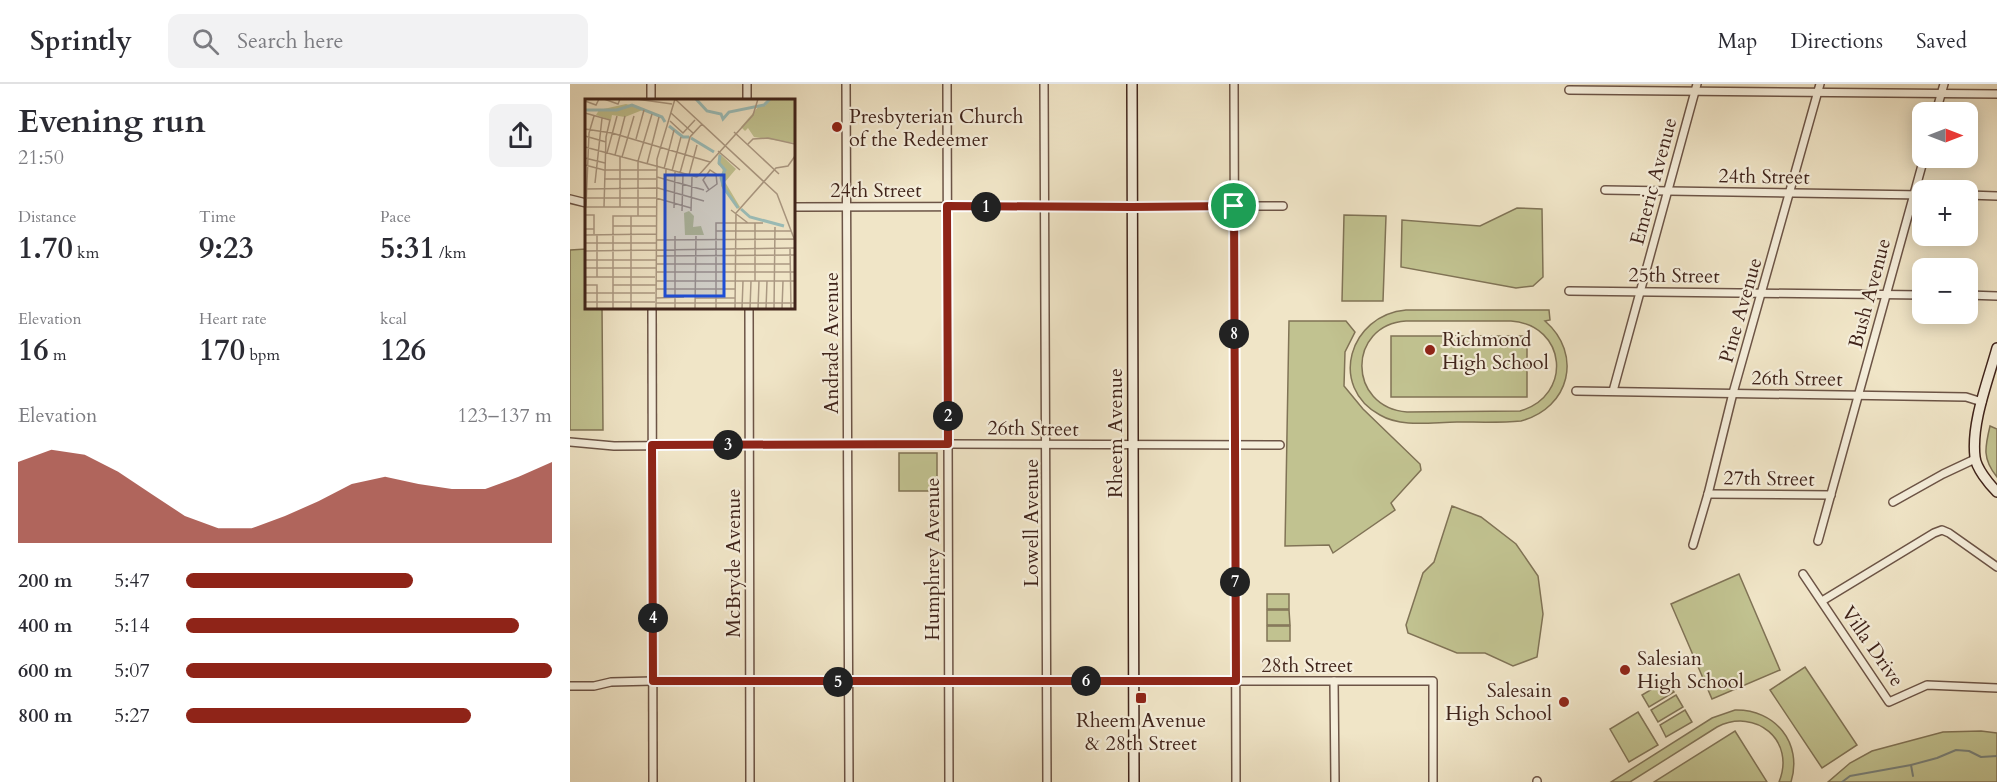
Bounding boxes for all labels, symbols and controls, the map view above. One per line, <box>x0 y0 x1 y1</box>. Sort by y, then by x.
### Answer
search box <box>168 14 588 68</box>
text: Sprintly <box>30 22 132 60</box>
icon: search <box>189 25 222 58</box>
text: Search here <box>237 26 344 56</box>
text: Map <box>1717 27 1757 56</box>
text: Directions <box>1790 27 1883 56</box>
text: Saved <box>1916 27 1967 56</box>
text: Evening run <box>18 99 206 144</box>
inset map <box>585 99 795 309</box>
north arrow <box>1912 102 1978 168</box>
map controls <box>1912 102 1978 324</box>
place label: Presbyterian Church of the Redeemer <box>849 103 1024 153</box>
button: share <box>489 104 552 167</box>
street label: Emeric Avenue <box>1624 115 1683 248</box>
marker: Presbyterian Church of the Redeemer <box>830 120 844 134</box>
text: 21:50 <box>18 144 64 171</box>
street label: 24th Street <box>1718 162 1811 191</box>
street label: 24th Street <box>830 177 922 204</box>
pin <box>1208 180 1259 231</box>
button: + <box>1912 180 1978 246</box>
icon: arrive <box>1217 189 1250 222</box>
pin: 1 <box>971 192 1001 222</box>
text: 1 <box>982 196 990 218</box>
text: Distance <box>18 206 76 228</box>
text: Time <box>199 206 236 228</box>
text: Pace <box>380 206 411 228</box>
text: 1.70 <box>18 228 73 269</box>
text: 9:23 <box>199 228 254 269</box>
text: 5:31 <box>380 228 435 269</box>
street label: Bush Avenue <box>1842 235 1897 351</box>
text: km <box>73 242 99 264</box>
text: /km <box>435 242 466 264</box>
street label: Pine Avenue <box>1713 254 1768 366</box>
button: − <box>1912 258 1978 324</box>
street label: 25th Street <box>1628 261 1721 290</box>
street label: Andrade Avenue <box>818 272 845 414</box>
text: Elevation <box>18 308 82 330</box>
text: Heart rate <box>199 308 267 330</box>
text: kcal <box>380 308 407 330</box>
pin: 8 <box>1219 319 1249 349</box>
text: 8 <box>1230 323 1238 345</box>
place label: Richmond High School <box>1442 326 1549 376</box>
text: 16 <box>18 330 49 371</box>
text: 170 <box>199 330 245 371</box>
text: 126 <box>380 330 426 371</box>
marker: Richmond High School <box>1423 343 1437 357</box>
text: m <box>49 344 67 366</box>
text: bpm <box>245 344 280 366</box>
street label: 26th Street <box>1751 364 1844 393</box>
street label: Rheem Avenue <box>1102 368 1129 498</box>
pin: 2 <box>933 401 963 431</box>
text: Elevation <box>18 402 97 429</box>
text: 123–137 m <box>457 402 552 429</box>
text: 2 <box>944 405 952 427</box>
street label: 26th Street <box>987 414 1080 443</box>
pin: 3 <box>713 430 743 460</box>
text: 3 <box>724 434 732 456</box>
street label: Lowell Avenue <box>1018 459 1045 587</box>
street label: 27th Street <box>1723 464 1816 493</box>
street label: Humphrey Avenue <box>919 477 946 641</box>
street label: McBryde Avenue <box>720 488 747 638</box>
text: 200 m <box>18 567 73 594</box>
text: 5:47 <box>114 567 150 594</box>
pin: 7 <box>1220 567 1250 597</box>
text: 7 <box>1231 571 1239 593</box>
street label: Villa Drive <box>1835 600 1910 692</box>
pin: 4 <box>638 603 668 633</box>
text: 4 <box>649 607 657 629</box>
text: 400 m <box>18 612 73 639</box>
text: 5:14 <box>114 612 150 639</box>
place label: Salesian High School <box>1637 645 1744 695</box>
street label: 28th Street <box>1261 652 1353 679</box>
text: 600 m <box>18 657 73 684</box>
text: 5:07 <box>114 657 150 684</box>
marker: Salesian High School <box>1618 663 1632 677</box>
pin: 6 <box>1071 666 1101 696</box>
pin: 5 <box>823 667 853 697</box>
text: 6 <box>1082 670 1090 692</box>
text: 5 <box>834 671 842 693</box>
place label: Salesain High School <box>1445 677 1553 727</box>
marker: Rheem Avenue & 28th Street <box>1134 691 1148 705</box>
marker: Salesain High School <box>1557 695 1571 709</box>
text: 800 m <box>18 702 73 729</box>
text: 5:27 <box>114 702 150 729</box>
place label: Rheem Avenue & 28th Street <box>1076 707 1206 757</box>

